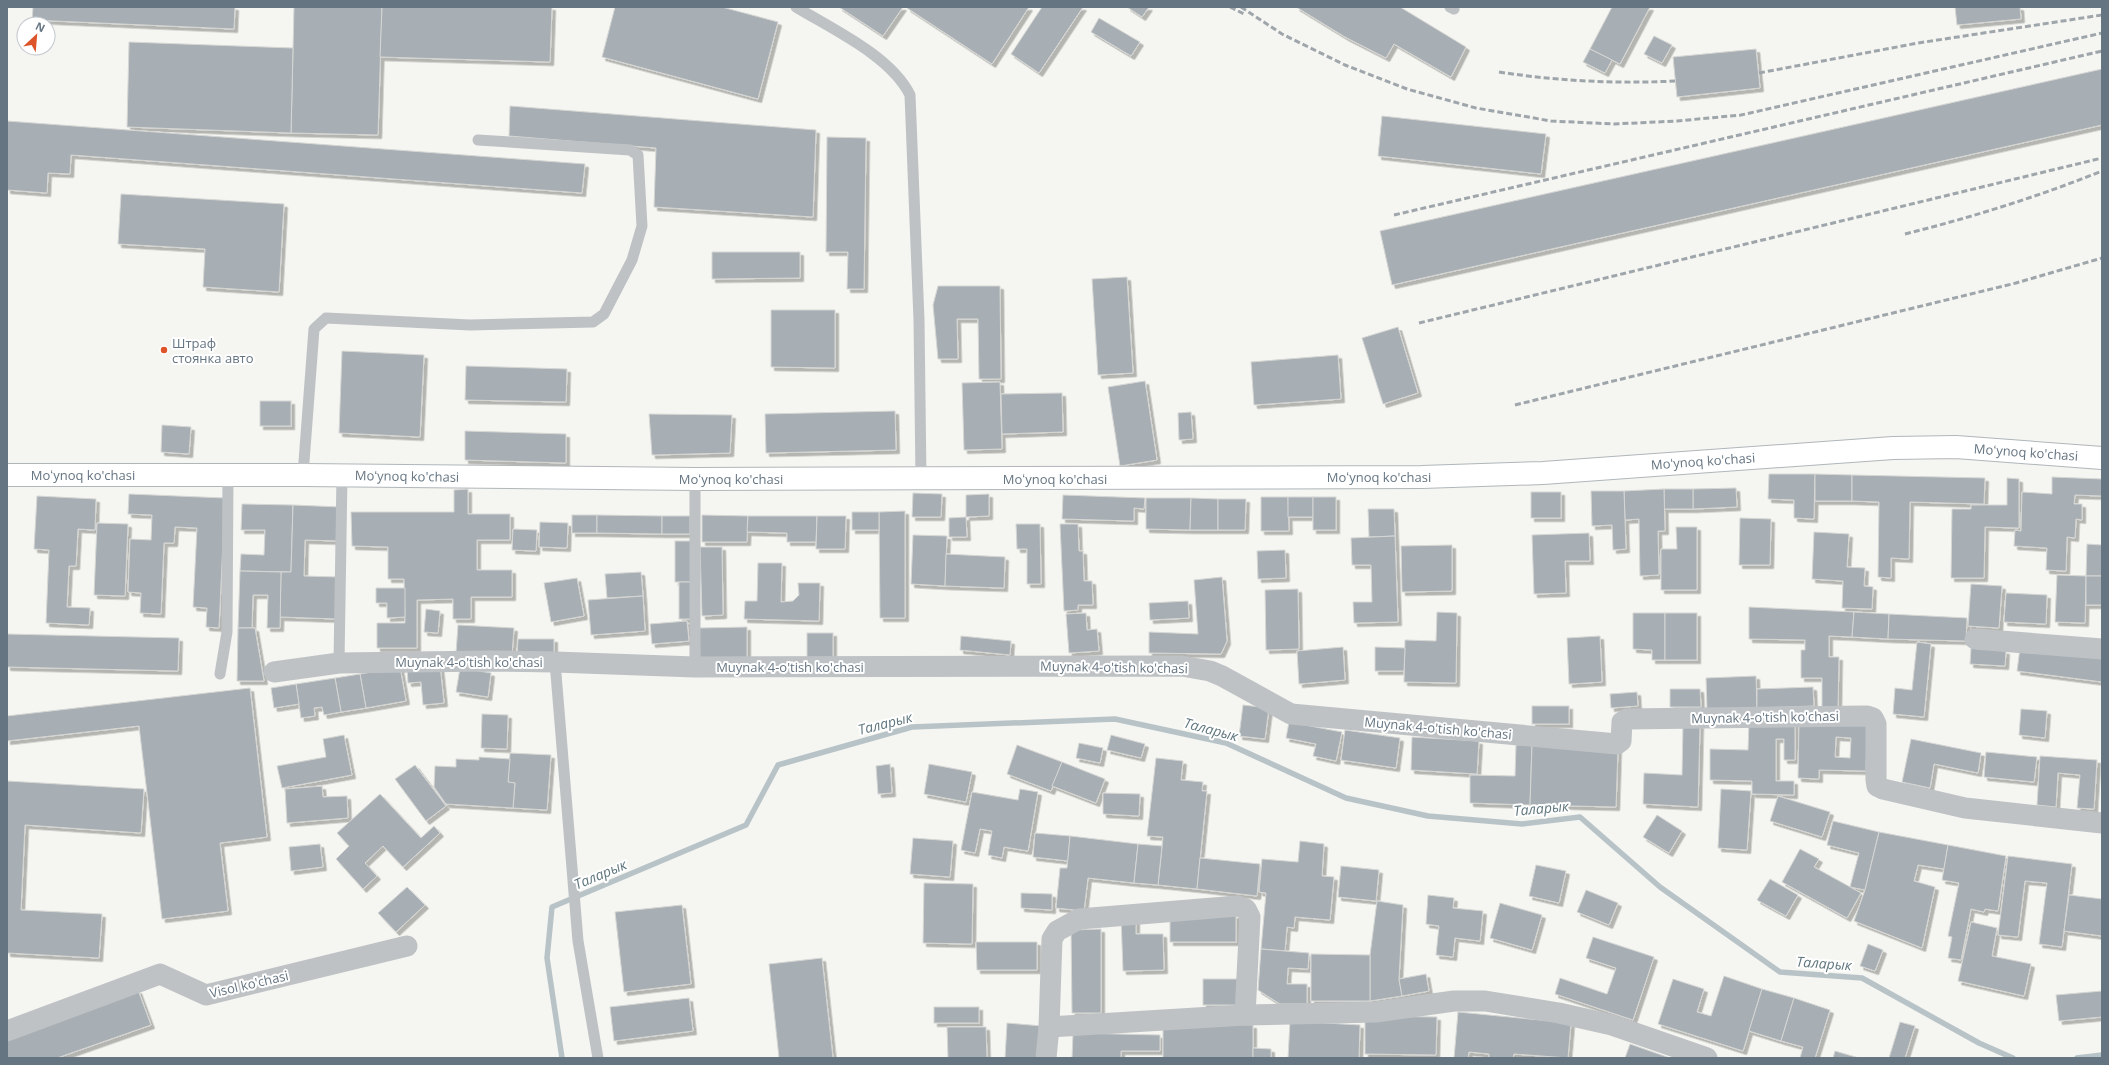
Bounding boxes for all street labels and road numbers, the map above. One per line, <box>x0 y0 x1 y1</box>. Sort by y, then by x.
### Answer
street label: Moʻynoq ko'chasi <box>1973 439 2079 465</box>
street label: Moʻynoq ko'chasi <box>1650 448 1756 474</box>
street label: Moʻynoq ko'chasi <box>31 466 135 484</box>
street label: Moʻynoq ko'chasi <box>355 466 459 486</box>
street label: Moʻynoq ko'chasi <box>1327 468 1431 486</box>
street label: Moʻynoq ko'chasi <box>679 470 783 488</box>
street label: Moʻynoq ko'chasi <box>1003 470 1107 488</box>
street label: Muynak 4-o'tish ko'chasi <box>395 653 543 671</box>
street label: Muynak 4-o'tish ko'chasi <box>1040 657 1188 677</box>
street label: Muynak 4-o'tish ko'chasi <box>716 658 864 676</box>
street label: Muynak 4-o'tish ko'chasi <box>1691 707 1839 727</box>
street label: Muynak 4-o'tish ko'chasi <box>1364 713 1512 743</box>
street label: Visol ko'chasi <box>208 966 290 1002</box>

